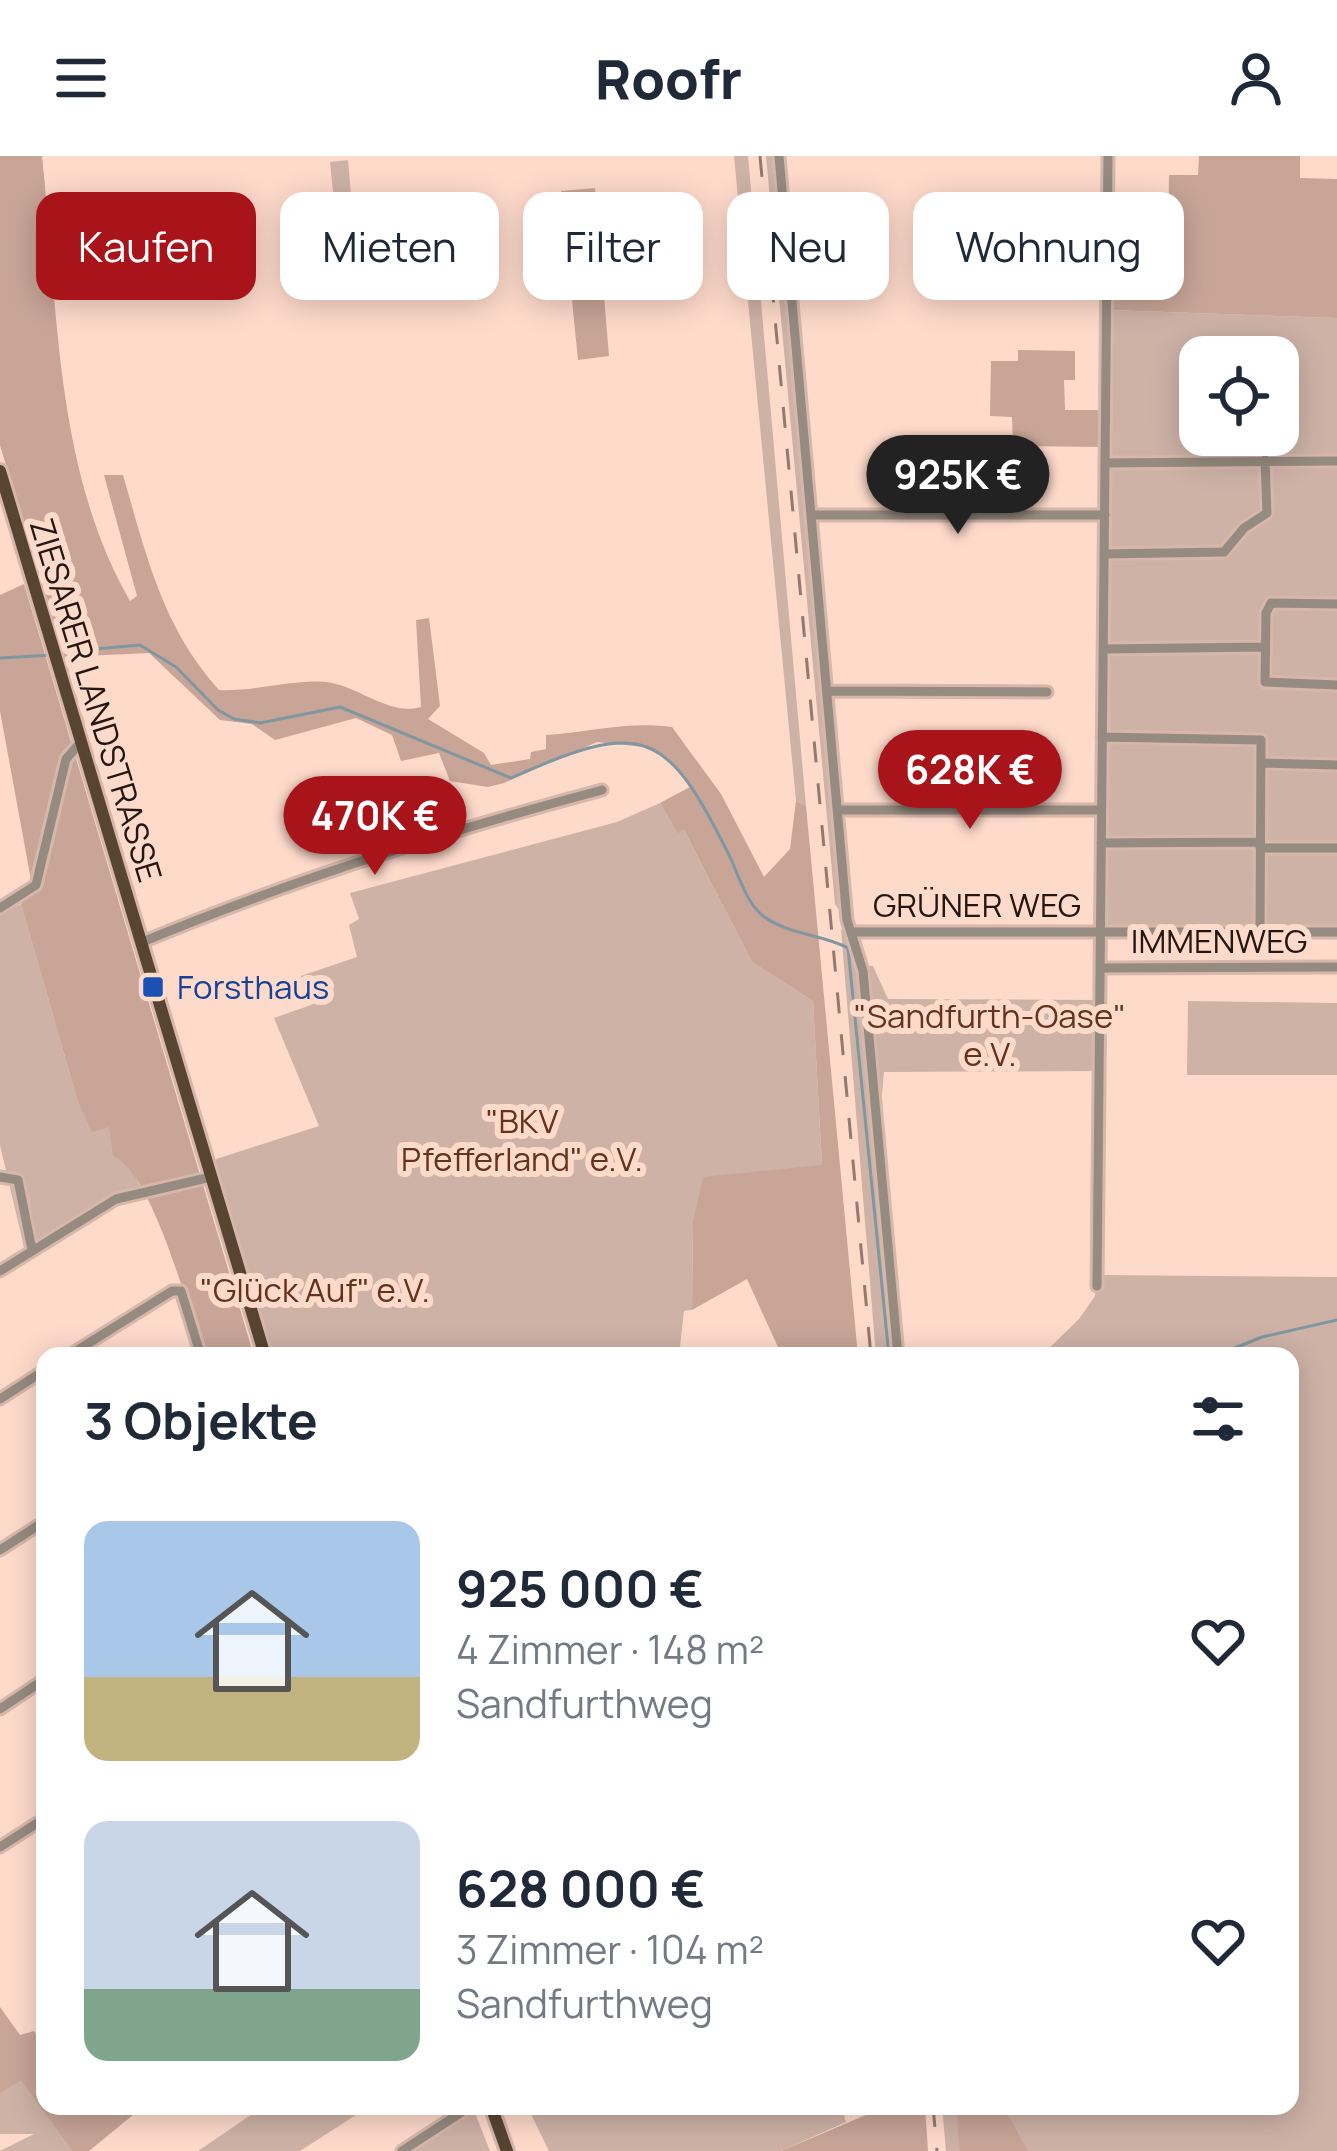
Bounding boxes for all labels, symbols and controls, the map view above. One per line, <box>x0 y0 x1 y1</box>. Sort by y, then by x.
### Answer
text: Roofr <box>595 41 742 115</box>
icon: menu <box>48 45 114 111</box>
icon: person <box>1223 45 1289 111</box>
chip: Kaufen <box>36 192 256 300</box>
chip: Mieten <box>280 192 499 300</box>
chip: Filter <box>523 192 703 300</box>
chip: Neu <box>727 192 889 300</box>
chip: Wohnung <box>913 192 1184 300</box>
map controls <box>1179 336 1299 456</box>
button: locate <box>1179 336 1299 456</box>
pin: 925K € <box>860 435 1056 537</box>
text: 925K € <box>893 447 1023 501</box>
street label: ZIESARER LANDSTRASSE <box>20 513 173 887</box>
pin: 628K € <box>872 730 1068 832</box>
text: 628K € <box>905 742 1035 796</box>
pin: 470K € <box>277 776 473 878</box>
text: 470K € <box>310 788 440 842</box>
street label: GRÜNER WEG <box>873 882 1081 927</box>
street label: IMMENWEG <box>1131 918 1307 963</box>
place label: Forsthaus <box>177 964 329 1009</box>
marker: Forsthaus <box>140 974 166 1000</box>
park label: "Sandfurth-Oase" e.V. <box>854 993 1126 1076</box>
park label: "BKV Pfefferland" e.V. <box>401 1098 643 1181</box>
park label: "Glück Auf" e.V. <box>200 1267 430 1312</box>
text: 3 Objekte <box>84 1385 318 1454</box>
icon: filters <box>1185 1386 1251 1452</box>
text: 925 000 € <box>456 1553 704 1622</box>
icon: home <box>180 1569 324 1713</box>
icon: heart <box>1185 1608 1251 1674</box>
text: 4 Zimmer · 148 m² <box>456 1622 764 1676</box>
text: Sandfurthweg <box>456 1676 713 1730</box>
text: 628 000 € <box>456 1853 705 1922</box>
icon: home <box>180 1869 324 2013</box>
icon: heart <box>1185 1908 1251 1974</box>
text: 3 Zimmer · 104 m² <box>456 1922 764 1976</box>
text: Sandfurthweg <box>456 1976 713 2030</box>

